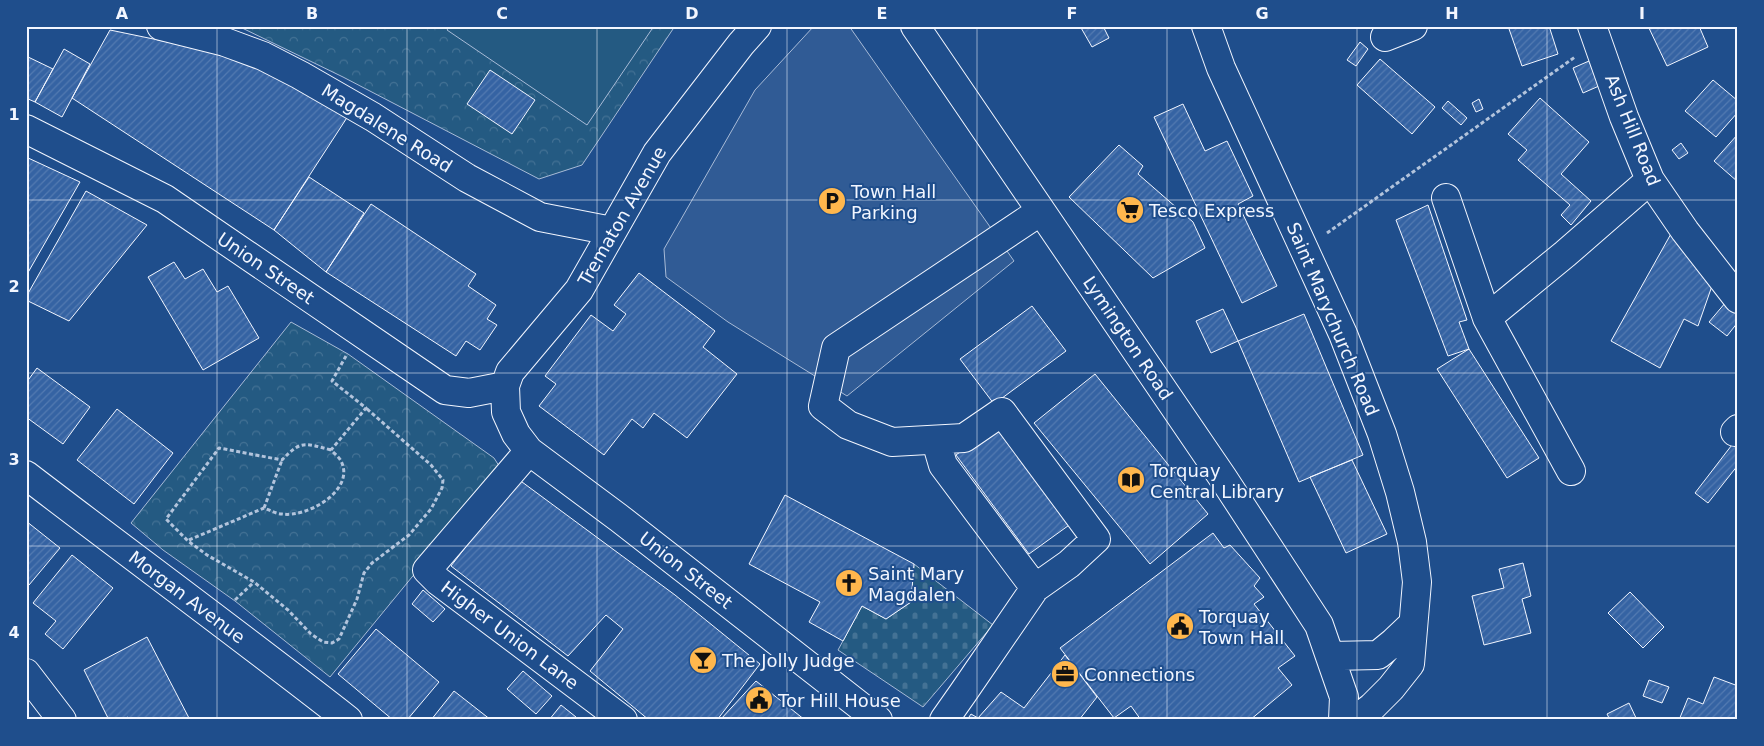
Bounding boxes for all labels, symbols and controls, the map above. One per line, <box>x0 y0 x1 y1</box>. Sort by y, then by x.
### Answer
text: A <box>116 4 129 23</box>
text: B <box>306 4 318 23</box>
text: C <box>496 4 508 23</box>
text: D <box>685 4 699 23</box>
text: E <box>877 4 887 23</box>
text: F <box>1067 4 1077 23</box>
text: G <box>1255 4 1269 23</box>
text: H <box>1445 4 1459 23</box>
text: I <box>1639 4 1645 23</box>
street label: Ash Hill Road <box>1601 71 1665 189</box>
street label: Magdalene Road <box>318 79 456 177</box>
text: 1 <box>8 105 20 124</box>
street label: Trematon Avenue <box>573 143 670 290</box>
place label: Town Hall Parking <box>850 181 936 223</box>
parking icon: Town Hall Parking <box>817 186 847 216</box>
supermarket icon: Tesco Express <box>1115 195 1145 225</box>
place label: Tesco Express <box>1148 200 1274 221</box>
street label: Saint Marychurch Road <box>1283 219 1383 419</box>
street label: Union Street <box>214 228 318 308</box>
street label: Lymington Road <box>1079 272 1177 404</box>
text: 2 <box>8 277 20 296</box>
text: 3 <box>8 450 20 469</box>
place label: Torquay Central Library <box>1149 460 1285 502</box>
library icon: Torquay Central Library <box>1116 465 1146 495</box>
street label: Union Street <box>635 527 737 613</box>
street label: Morgan Avenue <box>125 546 249 648</box>
place label: Saint Mary Magdalen <box>868 563 965 605</box>
church icon: Saint Mary Magdalen <box>834 568 864 598</box>
street label: Higher Union Lane <box>437 576 583 694</box>
place label: Torquay Town Hall <box>1198 606 1284 648</box>
public building icon: Torquay Town Hall <box>1165 611 1195 641</box>
text: 4 <box>8 623 20 642</box>
bar icon: The Jolly Judge <box>688 645 718 675</box>
place label: The Jolly Judge <box>721 650 855 671</box>
office icon: Connections <box>1050 659 1080 689</box>
place label: Connections <box>1084 664 1195 685</box>
public building icon: Tor Hill House <box>744 685 774 715</box>
place label: Tor Hill House <box>777 690 901 711</box>

